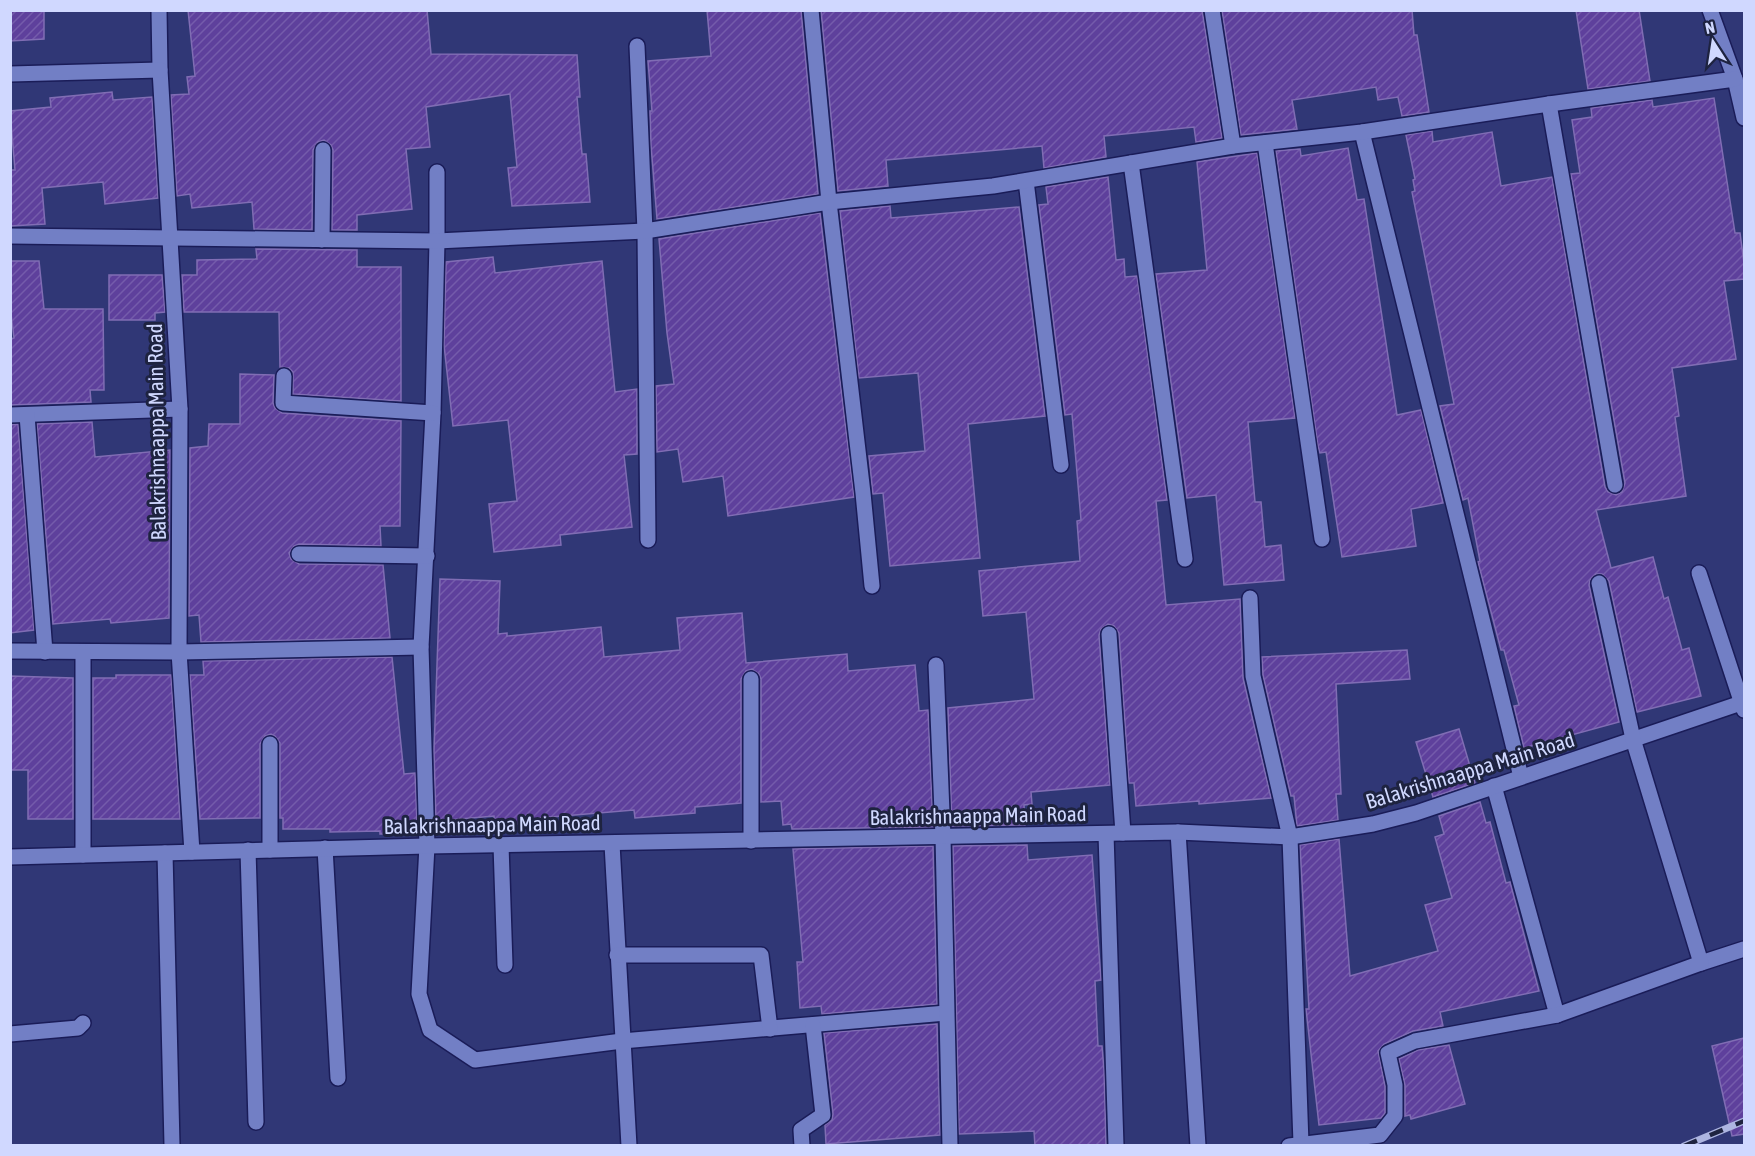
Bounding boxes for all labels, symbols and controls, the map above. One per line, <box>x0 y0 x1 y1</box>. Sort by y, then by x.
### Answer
north arrow <box>1683 12 1743 72</box>
text: N <box>1703 18 1716 37</box>
street label: Balakrishnaappa Main Road <box>142 323 170 541</box>
street label: Balakrishnaappa Main Road <box>1363 727 1577 813</box>
street label: Balakrishnaappa Main Road <box>869 801 1087 829</box>
street label: Balakrishnaappa Main Road <box>383 810 601 838</box>

